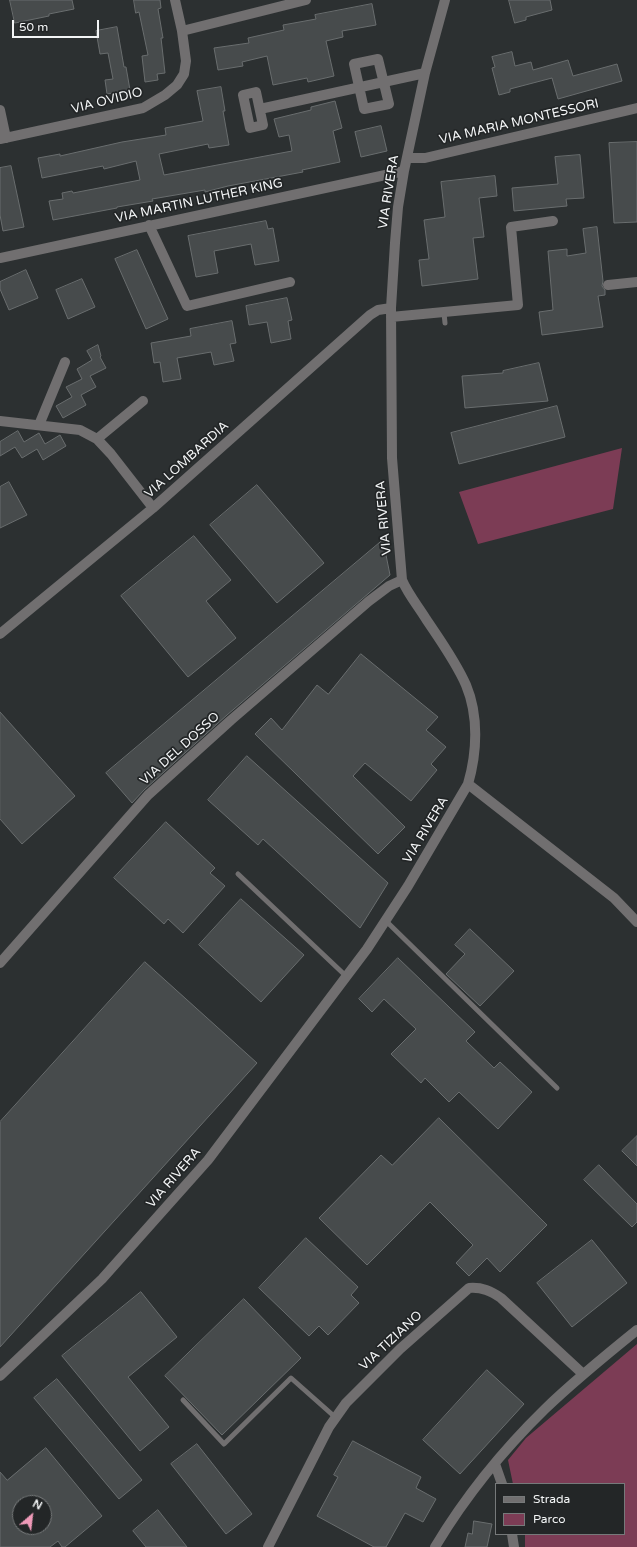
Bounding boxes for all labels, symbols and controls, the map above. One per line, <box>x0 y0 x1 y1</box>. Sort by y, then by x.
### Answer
scale bar <box>14 12 101 38</box>
text: 50 m <box>19 20 48 34</box>
street label: VIA OVIDIO <box>70 85 144 117</box>
street label: VIA MARIA MONTESSORI <box>438 96 600 148</box>
street label: VIA RIVERA <box>375 154 403 230</box>
street label: VIA MARTIN LUTHER KING <box>114 176 284 226</box>
street label: VIA LOMBARDIA <box>142 418 232 502</box>
street label: VIA RIVERA <box>373 480 395 556</box>
street label: VIA DEL DOSSO <box>137 709 223 789</box>
street label: VIA RIVERA <box>400 794 452 866</box>
street label: VIA RIVERA <box>143 1145 205 1211</box>
street label: VIA TIZIANO <box>356 1308 426 1374</box>
legend <box>495 1483 625 1535</box>
text: Strada <box>533 1492 570 1506</box>
north arrow <box>12 1495 52 1535</box>
text: N <box>30 1497 44 1513</box>
text: Parco <box>533 1512 566 1526</box>

